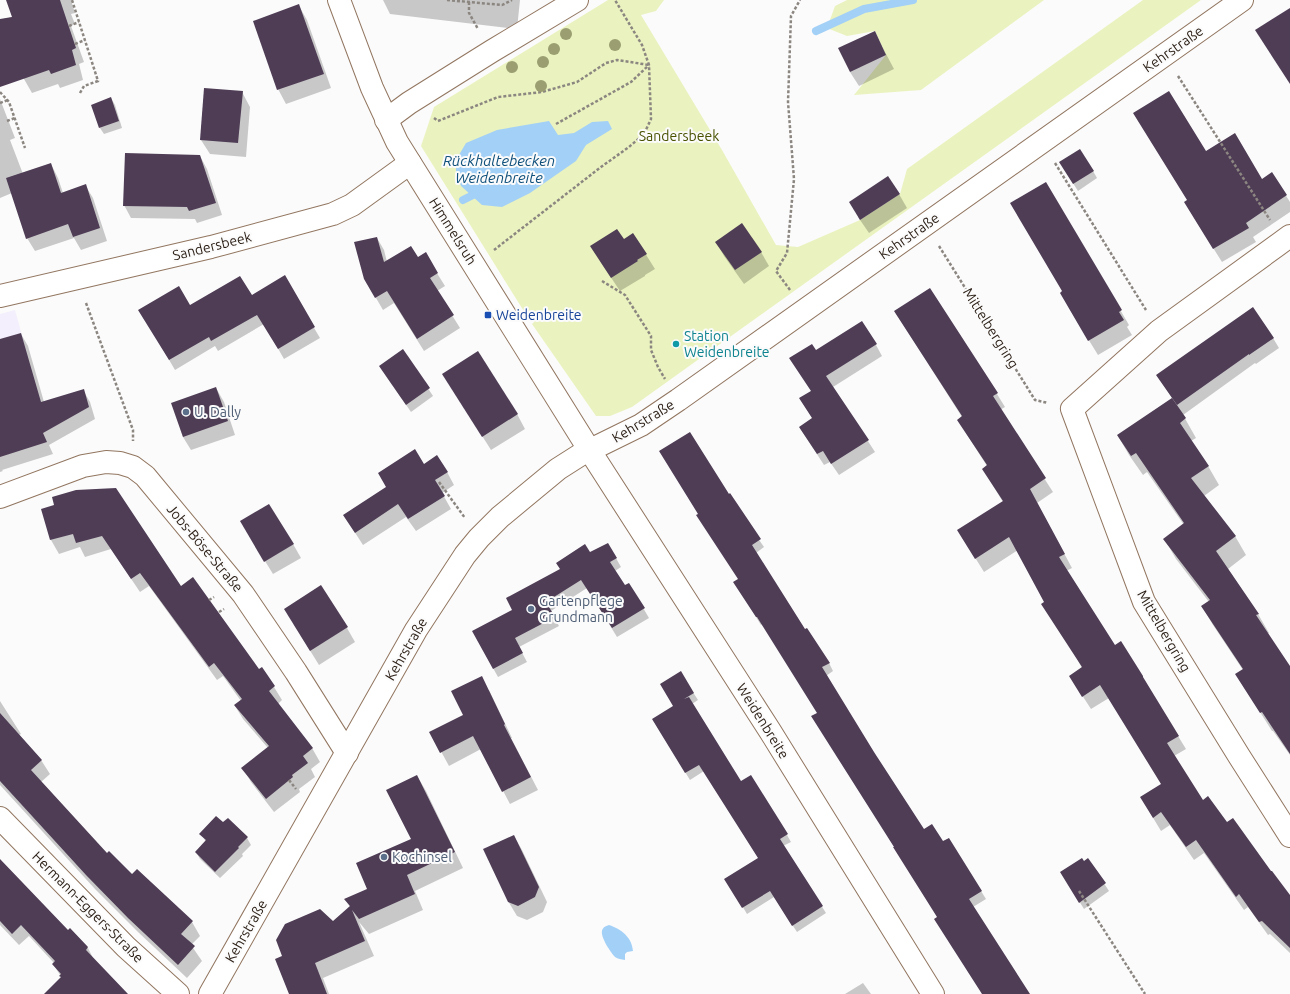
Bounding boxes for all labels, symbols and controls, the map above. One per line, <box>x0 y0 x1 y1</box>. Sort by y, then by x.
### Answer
street label: Kehrstraße <box>1140 22 1206 76</box>
park label: Sandersbeek <box>639 128 719 144</box>
water label: Rückhaltebecken Weidenbreite <box>443 152 555 186</box>
street label: Himmelsruh <box>426 194 480 268</box>
street label: Kehrstraße <box>876 209 942 263</box>
street label: Sandersbeek <box>171 228 253 264</box>
street label: Mittelbergring <box>960 285 1022 371</box>
place label: Weidenbreite <box>496 307 582 323</box>
marker: Weidenbreite <box>483 310 493 320</box>
place label: Station Weidenbreite <box>684 328 770 360</box>
marker: Station Weidenbreite <box>671 339 681 349</box>
street label: Kehrstraße <box>609 396 677 446</box>
place label: U. Dally <box>194 404 241 420</box>
marker: U. Dally <box>181 407 191 417</box>
street label: Jobs-Böse-Straße <box>164 501 246 595</box>
street label: Mittelbergring <box>1134 587 1194 675</box>
place label: Gartenpflege Grundmann <box>539 593 623 625</box>
marker: Gartenpflege Grundmann <box>526 604 536 614</box>
street label: Kehrstraße <box>382 615 430 683</box>
street label: Weidenbreite <box>734 680 792 762</box>
street label: Hermann-Eggers-Straße <box>29 848 147 966</box>
place label: Kochinsel <box>392 849 452 865</box>
marker: Kochinsel <box>379 852 389 862</box>
street label: Kehrstraße <box>222 897 270 965</box>

